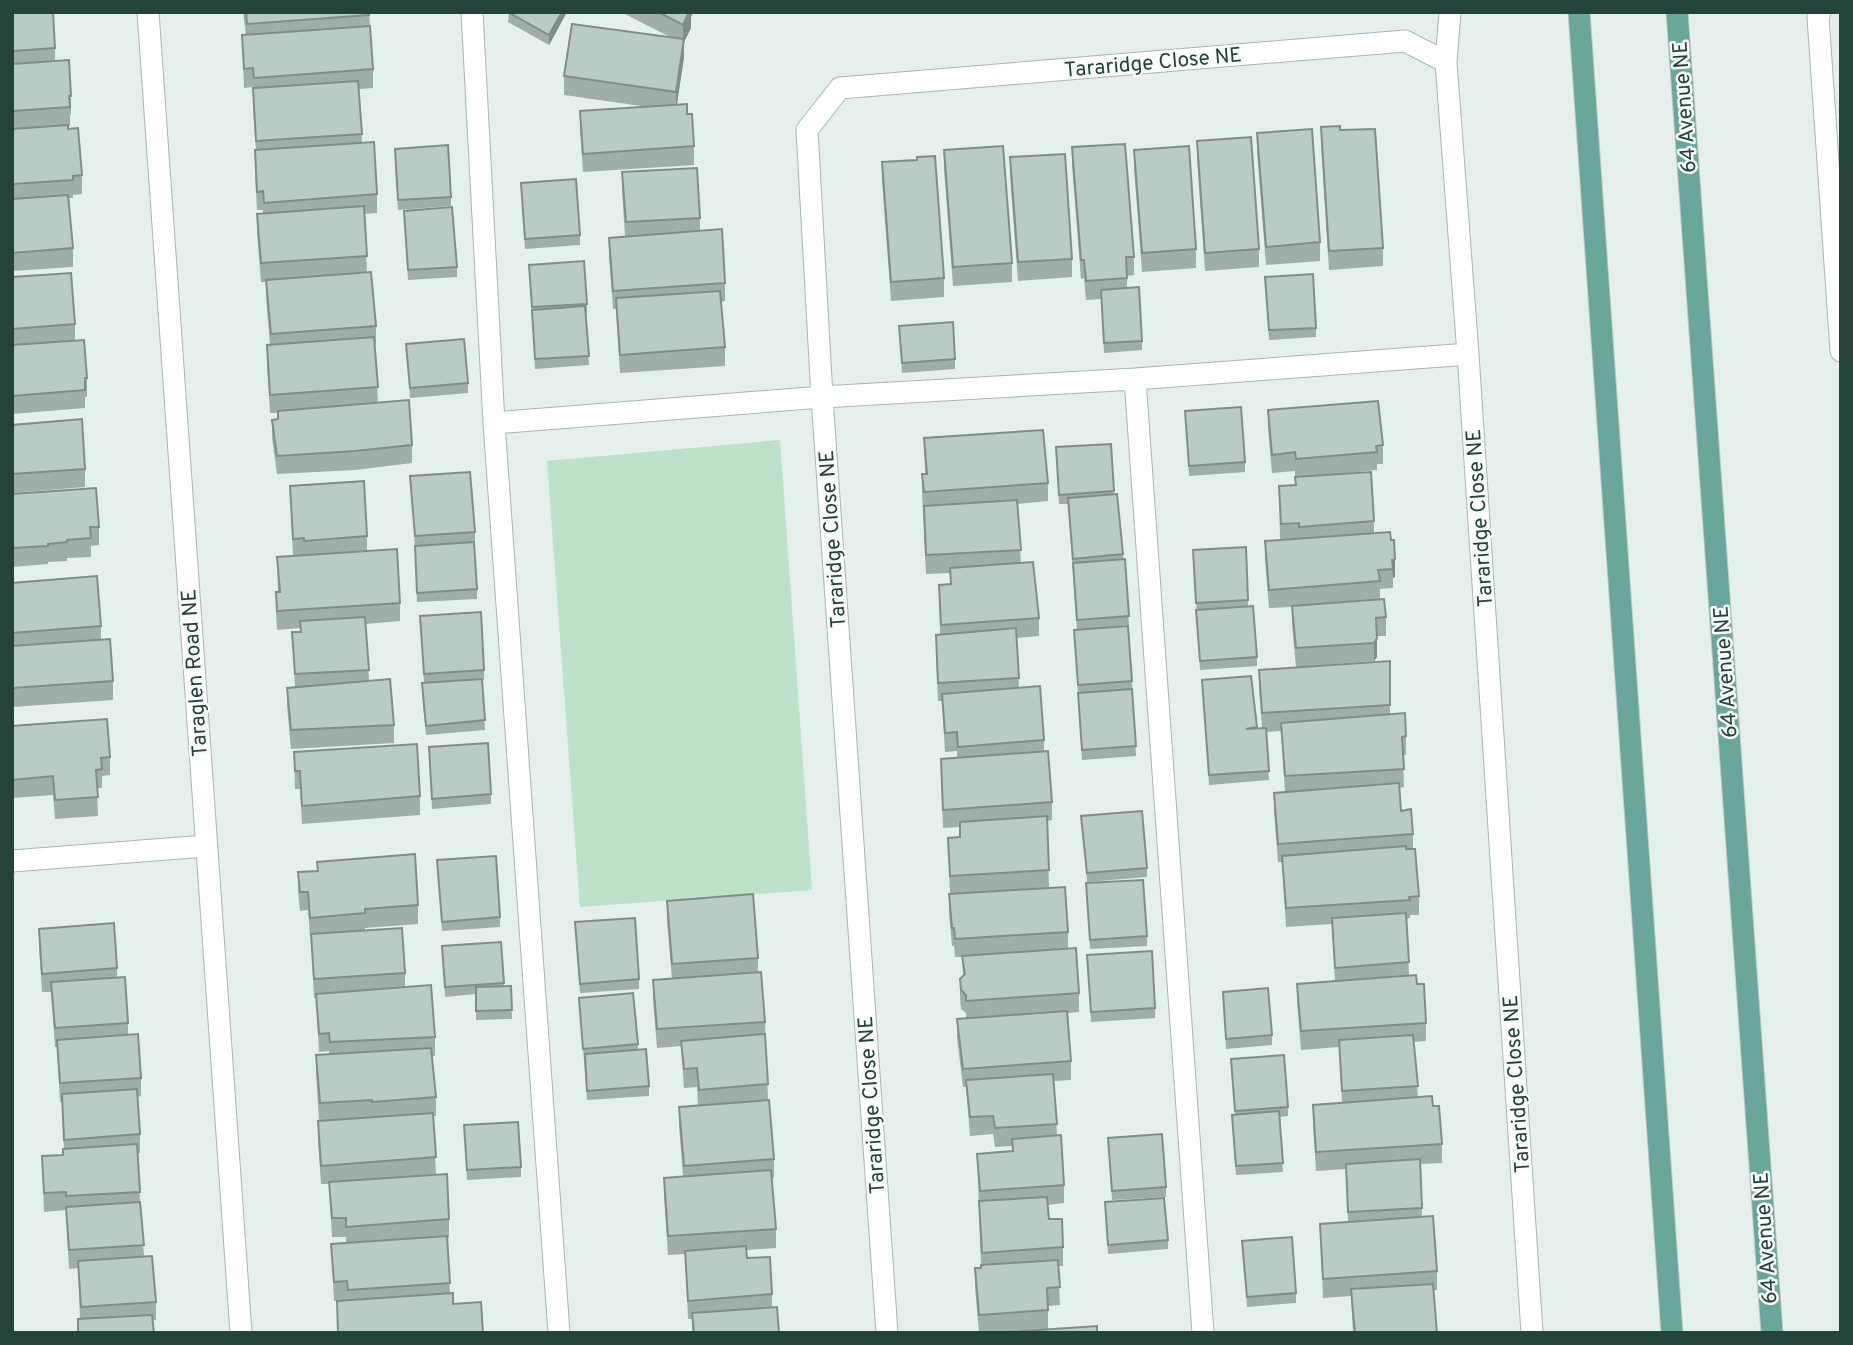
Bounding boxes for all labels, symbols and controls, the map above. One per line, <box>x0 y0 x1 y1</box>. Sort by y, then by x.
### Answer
street label: 64 Avenue NE <box>1667 40 1704 174</box>
street label: Tararidge Close NE <box>1063 42 1243 85</box>
street label: Tararidge Close NE <box>1461 428 1500 608</box>
street label: Tararidge Close NE <box>814 449 853 629</box>
street label: Taraglen Road NE <box>176 588 215 758</box>
street label: 64 Avenue NE <box>1708 605 1745 739</box>
street label: Tararidge Close NE <box>1498 994 1537 1174</box>
street label: Tararidge Close NE <box>853 1015 892 1195</box>
street label: 64 Avenue NE <box>1748 1171 1785 1305</box>

